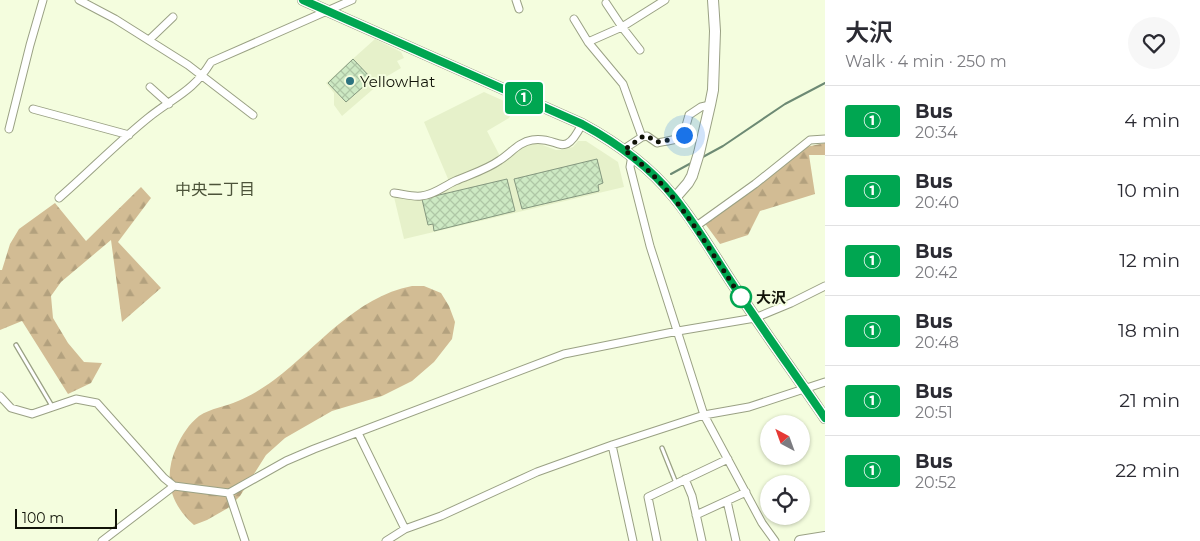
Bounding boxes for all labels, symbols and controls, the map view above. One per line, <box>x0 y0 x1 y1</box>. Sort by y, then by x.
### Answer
button: heart <box>1128 17 1180 69</box>
text: 大沢 <box>845 18 893 47</box>
text: Walk · 4 min · 250 m <box>845 52 1007 71</box>
place label: YellowHat <box>360 72 435 91</box>
marker: YellowHat <box>344 75 356 87</box>
line badge: ① <box>508 82 540 114</box>
text: ① <box>515 87 533 109</box>
text: Bus <box>915 100 953 123</box>
text: 4 min <box>1124 109 1180 132</box>
text: ① <box>864 110 882 132</box>
your location <box>672 123 697 148</box>
text: 20:34 <box>915 123 958 142</box>
text: Bus <box>915 170 953 193</box>
text: 10 min <box>1117 179 1180 202</box>
district label: 中央二丁目 <box>175 180 255 199</box>
text: ① <box>864 180 882 202</box>
text: 20:40 <box>915 193 959 212</box>
text: Bus <box>915 240 953 263</box>
text: 12 min <box>1119 249 1180 272</box>
text: ① <box>864 250 882 272</box>
text: 20:42 <box>915 263 958 282</box>
marker: 大沢 <box>730 286 752 308</box>
place label: 大沢 <box>756 288 786 307</box>
text: Bus <box>915 310 953 333</box>
text: 18 min <box>1118 319 1180 342</box>
text: ① <box>864 320 882 342</box>
text: 20:48 <box>915 333 959 352</box>
text: Bus <box>915 380 953 403</box>
text: 21 min <box>1119 389 1180 412</box>
text: ① <box>864 390 882 412</box>
text: 20:51 <box>915 403 953 422</box>
north arrow <box>760 415 810 465</box>
map controls <box>760 415 810 525</box>
text: Bus <box>915 450 953 473</box>
text: 22 min <box>1115 459 1180 482</box>
text: ① <box>864 460 882 482</box>
text: 20:52 <box>915 473 956 492</box>
button: locate <box>760 475 810 525</box>
scale bar <box>15 506 118 529</box>
text: 100 m <box>22 509 64 527</box>

